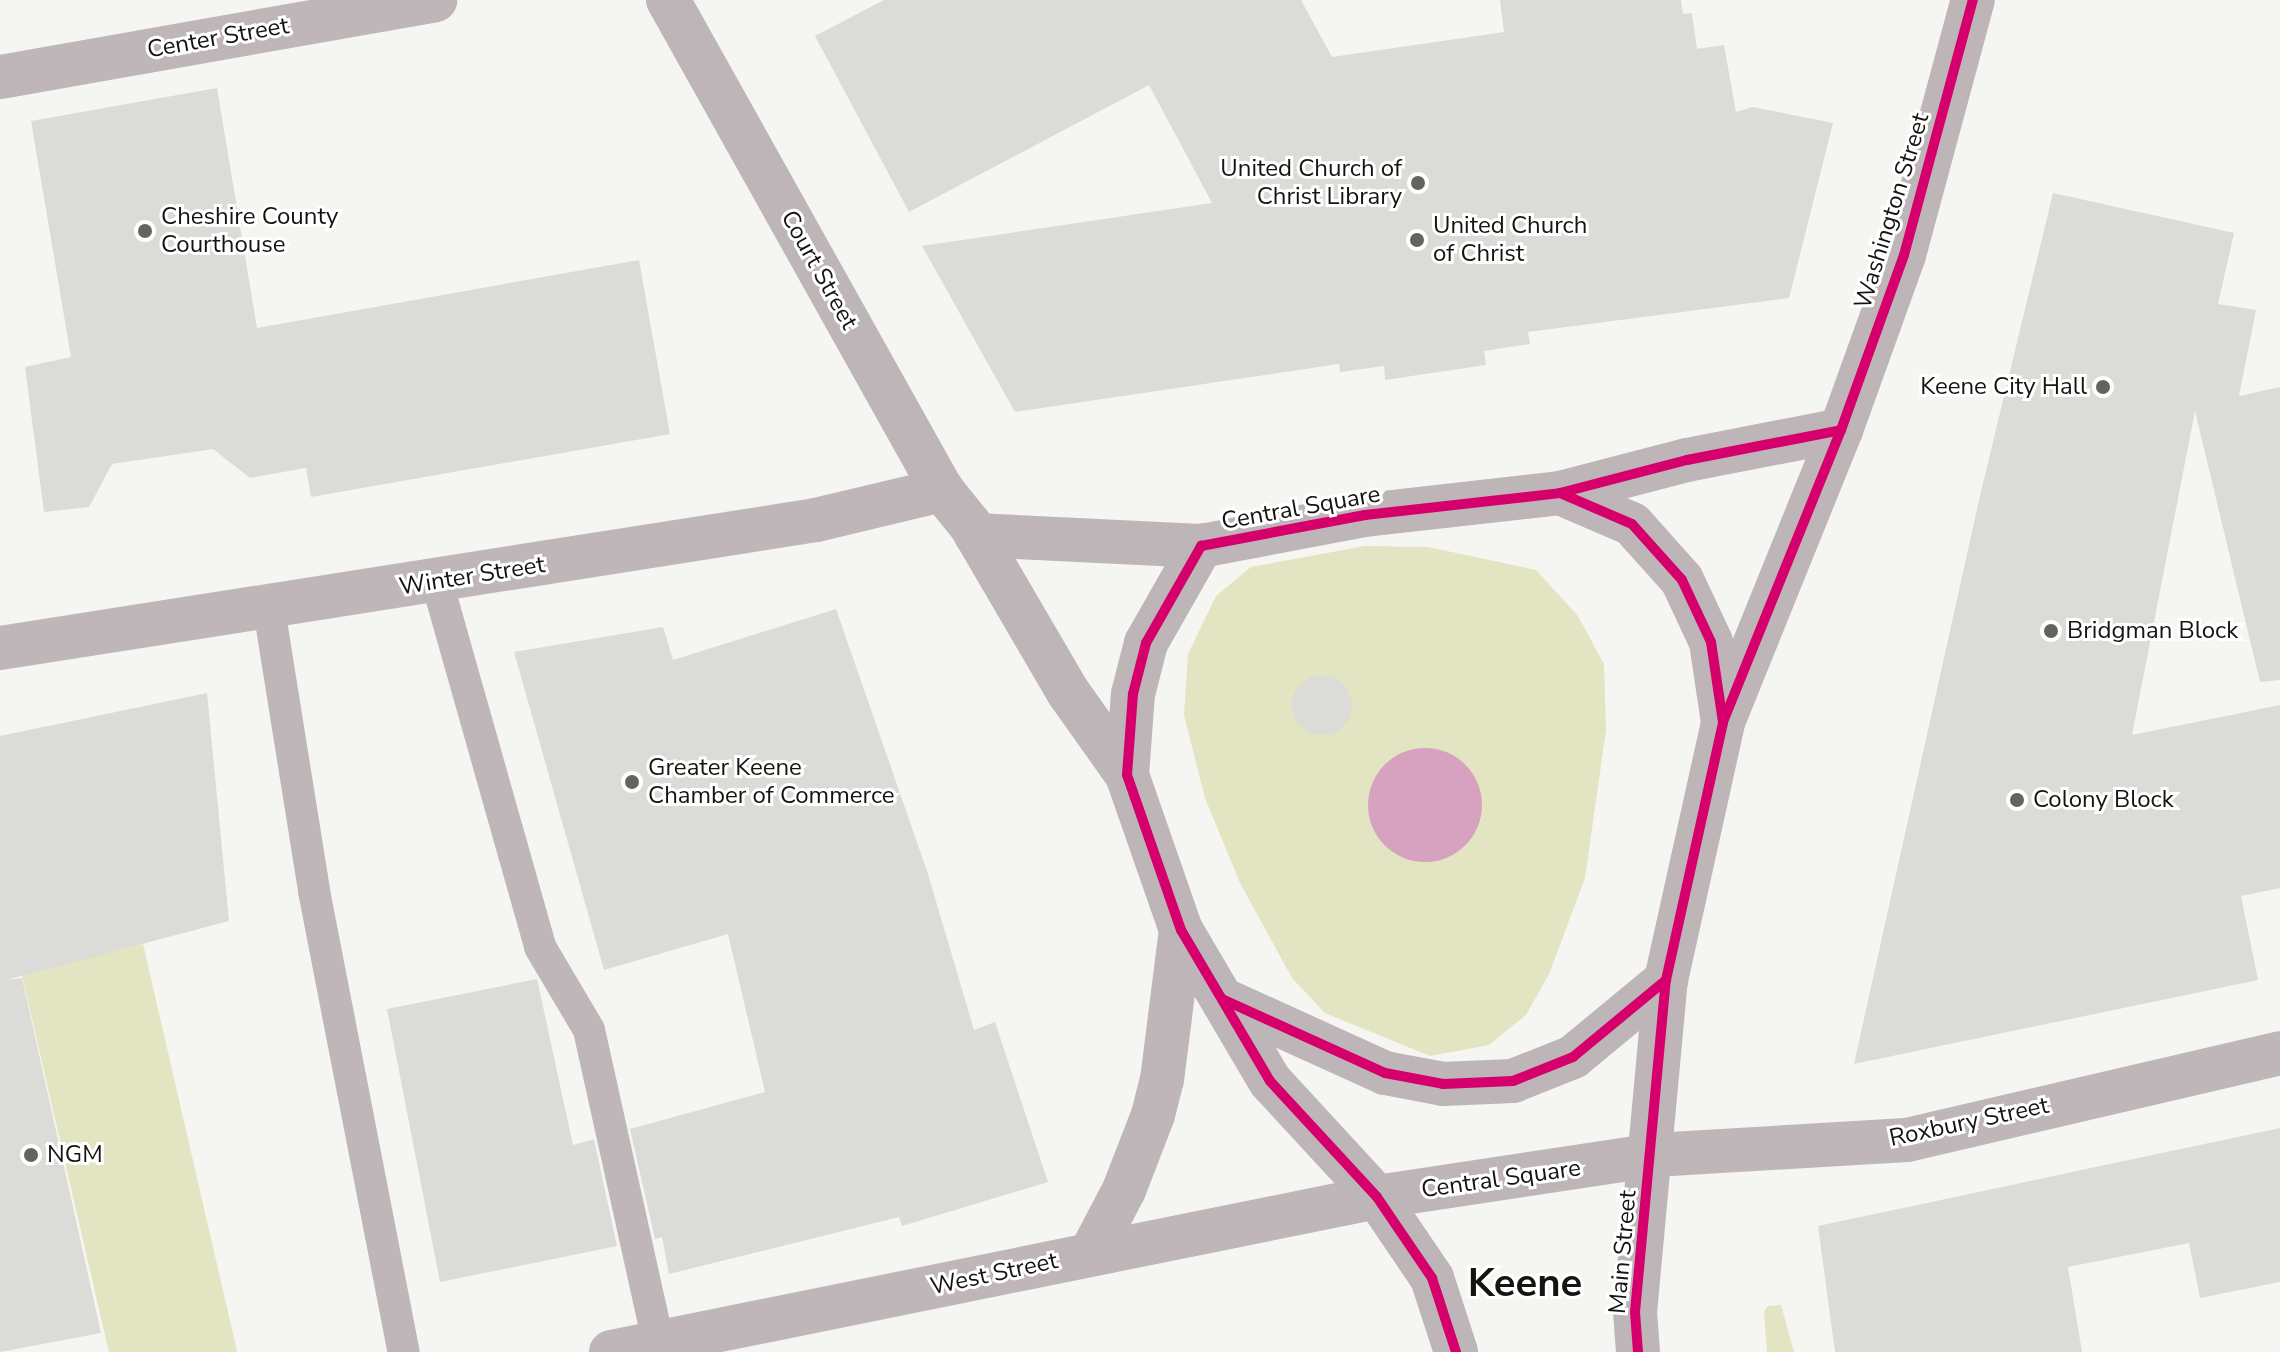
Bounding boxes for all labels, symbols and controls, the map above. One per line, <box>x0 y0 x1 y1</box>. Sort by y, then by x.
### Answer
street label: Center Street <box>145 11 291 65</box>
street label: Washington Street <box>1849 110 1935 312</box>
place label: United Church of Christ Library <box>1220 155 1402 211</box>
marker: United Church of Christ Library <box>1409 174 1427 192</box>
place label: Cheshire County Courthouse <box>161 203 338 259</box>
street label: Court Street <box>775 206 863 334</box>
place label: United Church of Christ <box>1433 212 1587 268</box>
marker: Cheshire County Courthouse <box>136 222 154 240</box>
marker: United Church of Christ <box>1408 231 1426 249</box>
place label: Keene City Hall <box>1920 373 2087 401</box>
marker: Keene City Hall <box>2094 378 2112 396</box>
street label: Central Square <box>1219 480 1383 536</box>
street label: Winter Street <box>397 550 547 602</box>
place label: Bridgman Block <box>2067 617 2238 645</box>
marker: Bridgman Block <box>2042 622 2060 640</box>
place label: Greater Keene Chamber of Commerce <box>648 754 895 810</box>
marker: Greater Keene Chamber of Commerce <box>623 773 641 791</box>
place label: Colony Block <box>2033 786 2174 814</box>
marker: Colony Block <box>2008 791 2026 809</box>
street label: Roxbury Street <box>1887 1091 2051 1153</box>
place label: NGM <box>47 1141 103 1169</box>
marker: NGM <box>22 1146 40 1164</box>
street label: Central Square <box>1419 1154 1583 1204</box>
street label: Main Street <box>1603 1189 1643 1315</box>
street label: West Street <box>928 1246 1060 1302</box>
district label: Keene <box>1468 1259 1582 1307</box>

